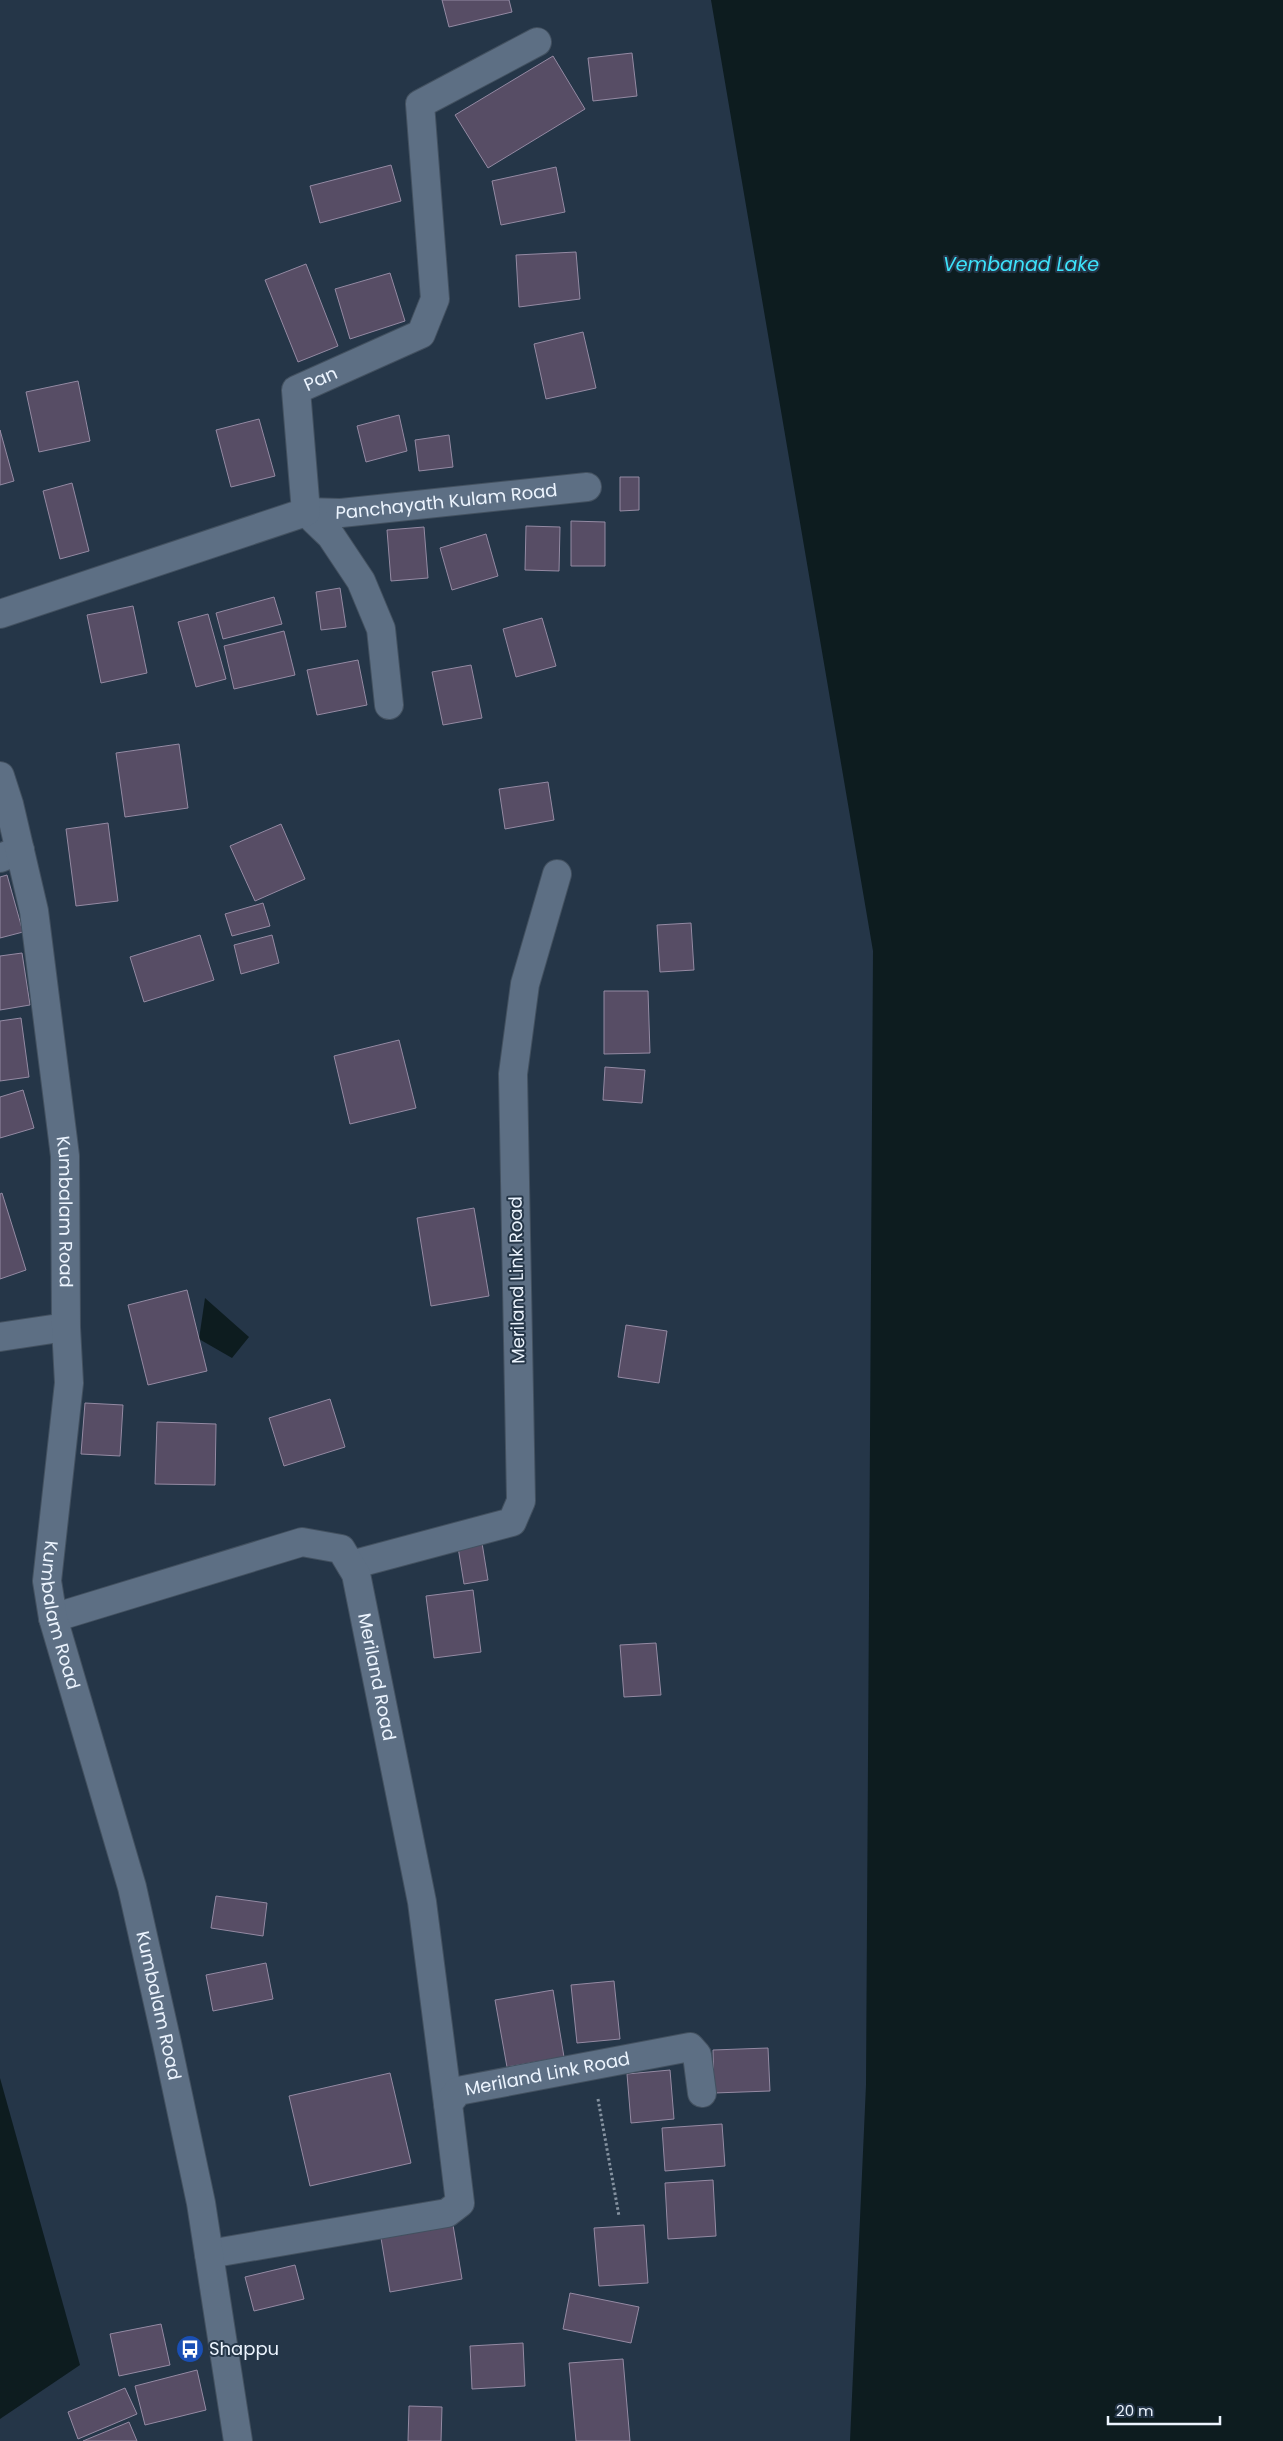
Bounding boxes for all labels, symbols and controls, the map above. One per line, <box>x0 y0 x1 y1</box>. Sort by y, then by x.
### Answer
water label: Vembanad Lake <box>943 251 1099 278</box>
street label: Pan <box>300 360 341 397</box>
street label: Panchayath Kulam Road <box>335 477 559 525</box>
street label: Kumbalam Road <box>51 1134 79 1288</box>
street label: Meriland Link Road <box>503 1196 530 1364</box>
street label: Kumbalam Road <box>35 1539 86 1692</box>
street label: Meriland Road <box>352 1611 402 1743</box>
street label: Kumbalam Road <box>130 1929 188 2082</box>
street label: Meriland Link Road <box>463 2046 632 2101</box>
bus stop icon: Shappu <box>175 2334 205 2364</box>
place label: Shappu <box>209 2336 279 2361</box>
scale bar <box>1108 2394 1220 2426</box>
text: 20 m <box>1116 2400 1154 2421</box>

